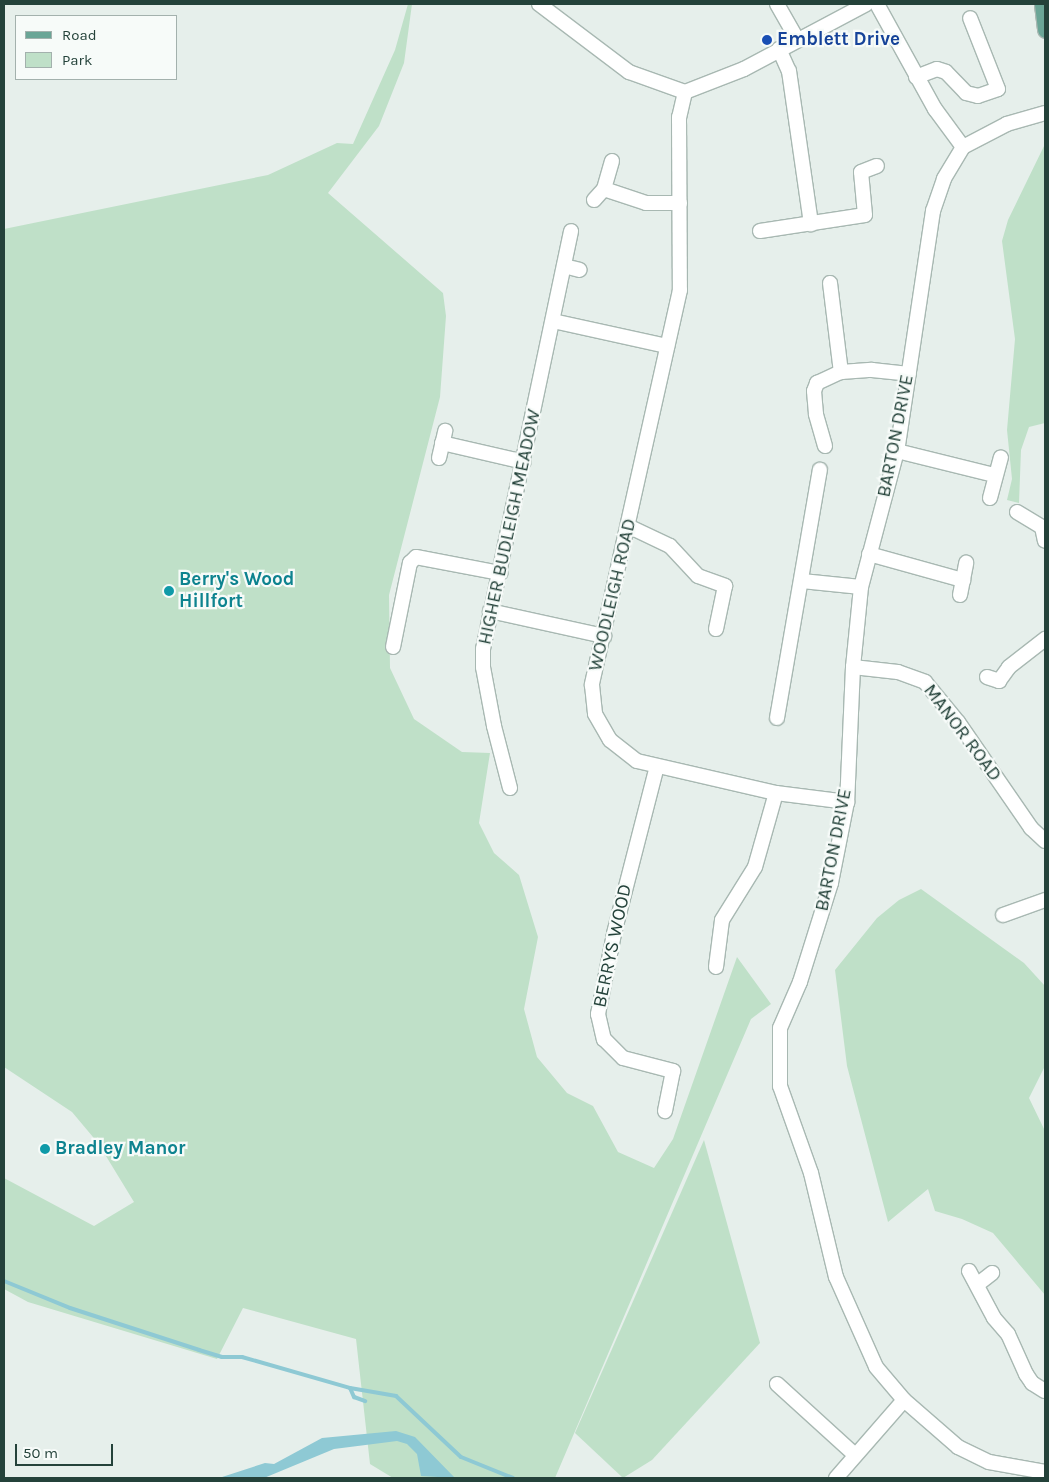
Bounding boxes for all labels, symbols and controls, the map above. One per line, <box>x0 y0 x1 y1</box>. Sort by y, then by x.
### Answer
legend <box>15 15 178 80</box>
text: Road <box>62 26 97 44</box>
place label: Emblett Drive <box>777 29 900 51</box>
marker: Emblett Drive <box>761 34 773 46</box>
text: Park <box>62 51 92 69</box>
street label: BARTON DRIVE <box>873 373 919 499</box>
street label: HIGHER BUDLEIGH MEADOW <box>474 407 546 647</box>
street label: WOODLEIGH ROAD <box>584 517 642 673</box>
place label: Berry's Wood Hillfort <box>179 569 294 613</box>
marker: Berry's Wood Hillfort <box>163 585 175 597</box>
street label: MANOR ROAD <box>918 680 1006 786</box>
street label: BARTON DRIVE <box>811 787 857 913</box>
street label: BERRYS WOOD <box>589 882 637 1010</box>
place label: Bradley Manor <box>55 1138 186 1160</box>
marker: Bradley Manor <box>39 1143 51 1155</box>
scale bar <box>18 1434 115 1466</box>
text: 50 m <box>23 1444 58 1462</box>

